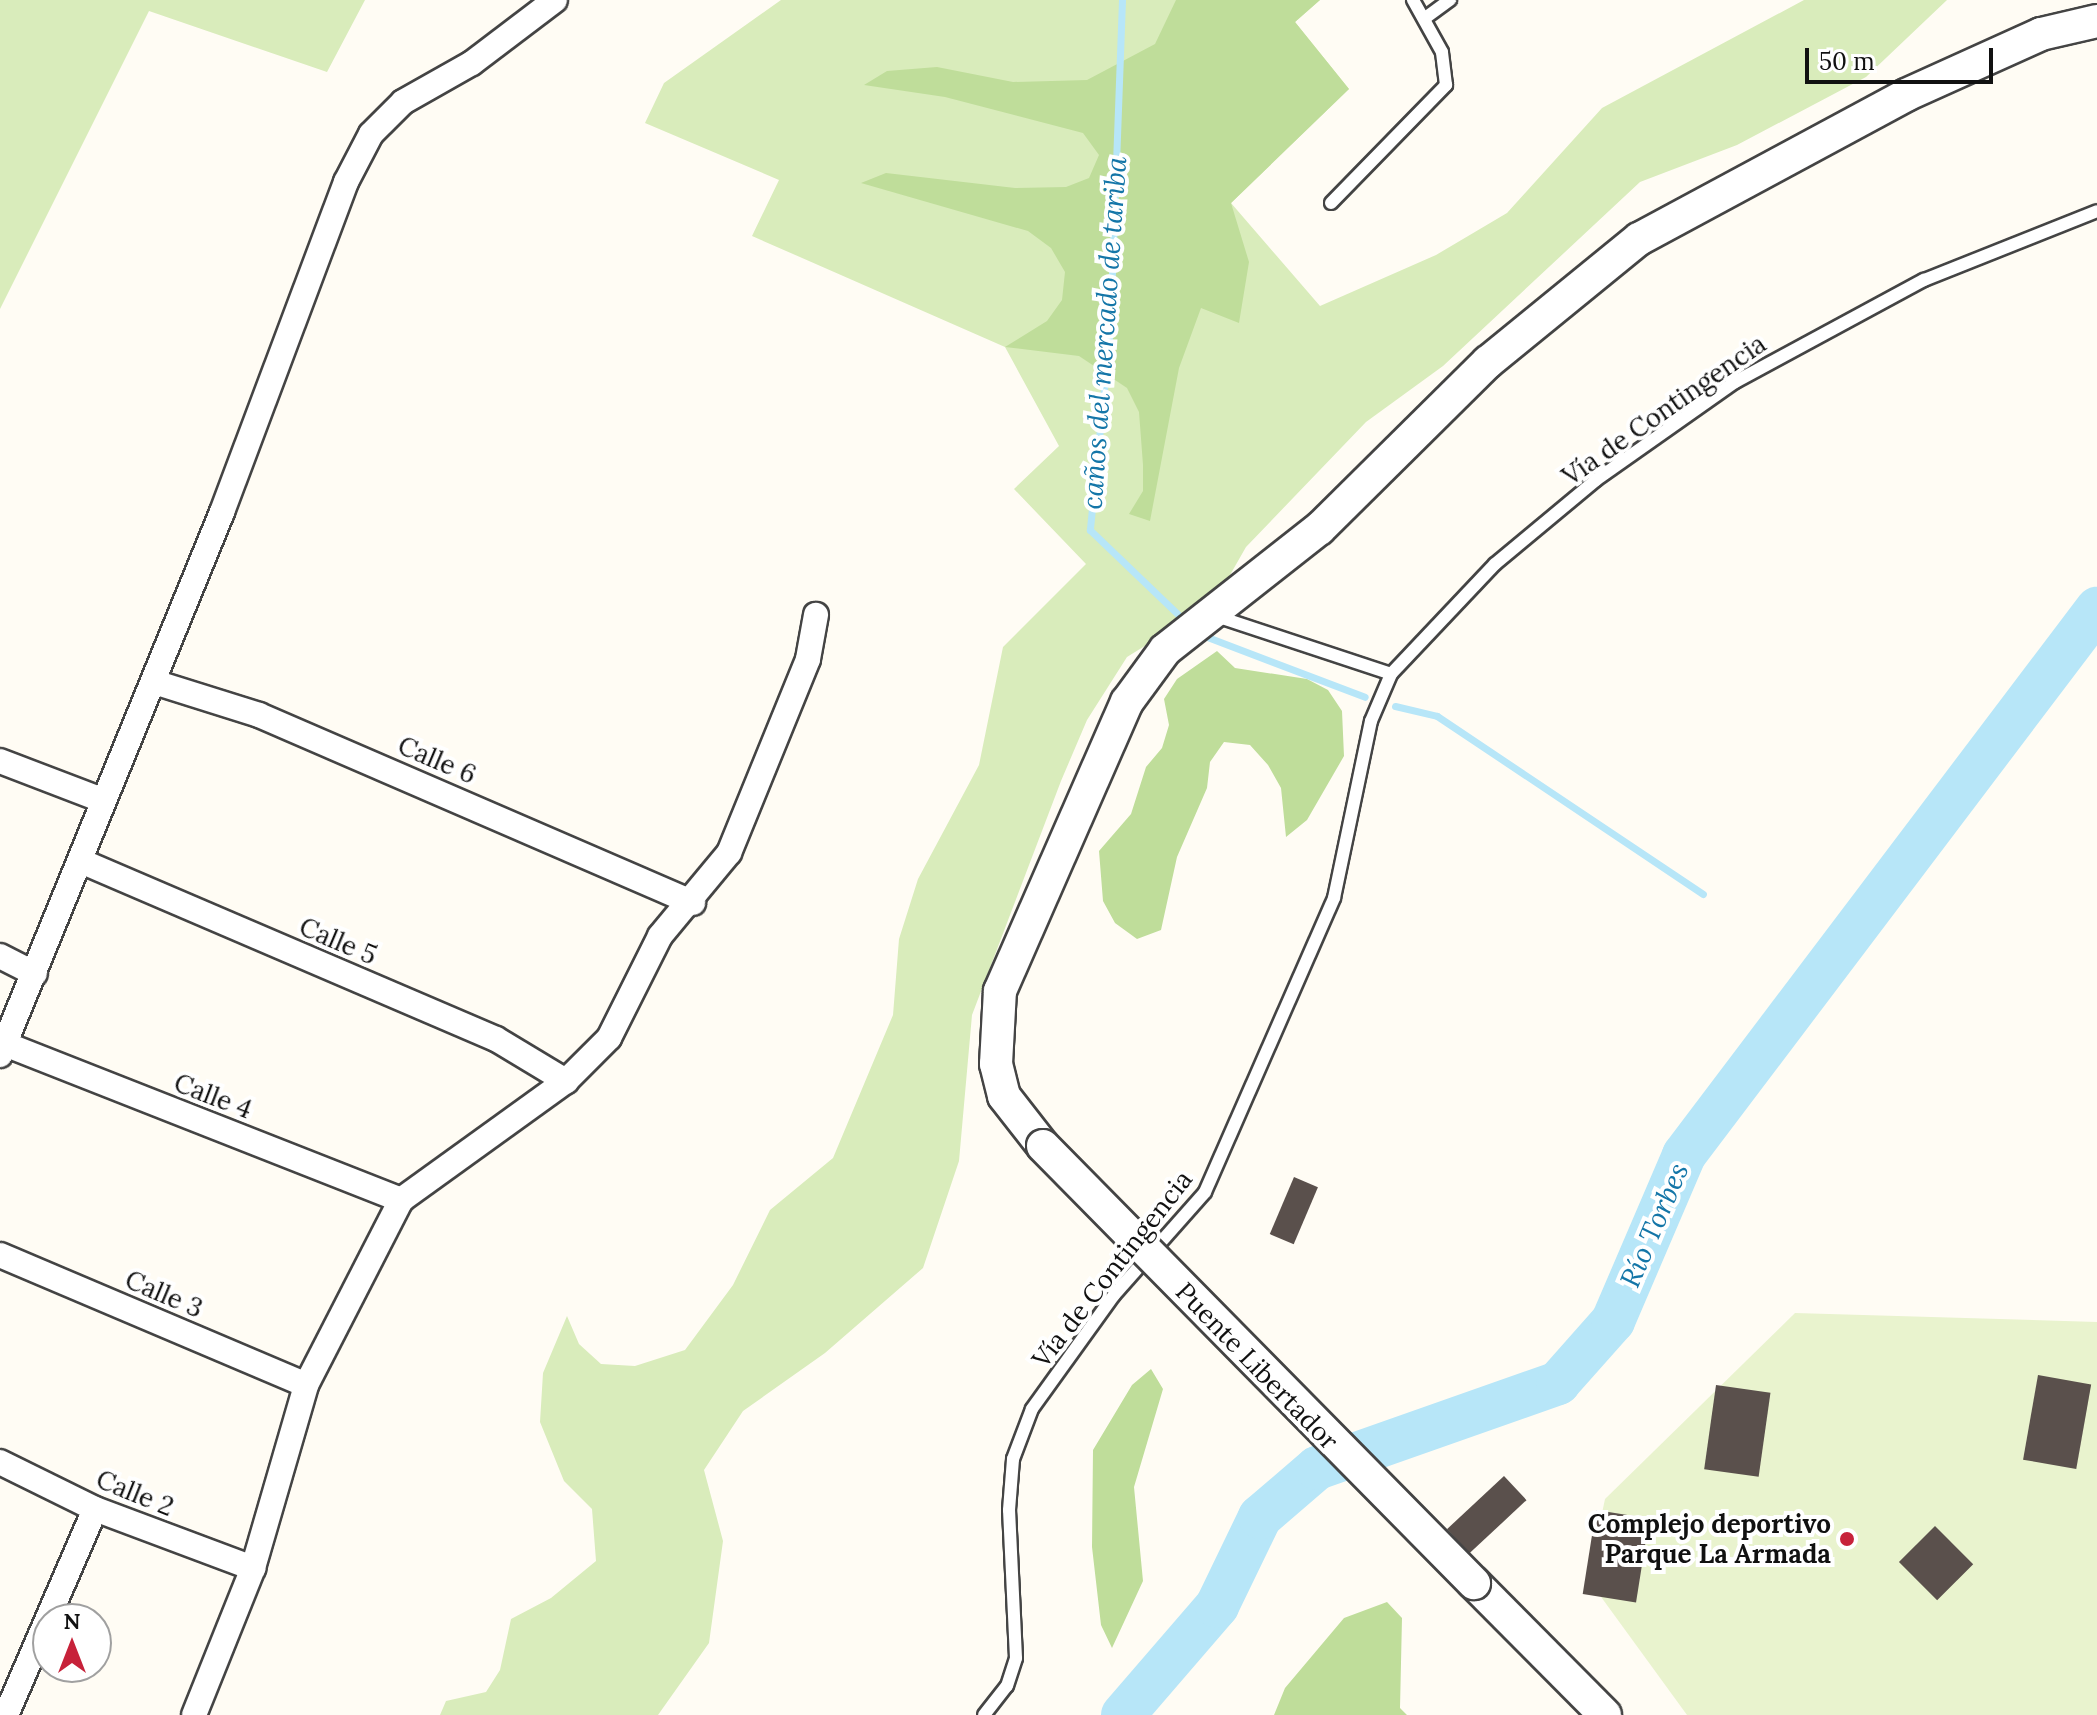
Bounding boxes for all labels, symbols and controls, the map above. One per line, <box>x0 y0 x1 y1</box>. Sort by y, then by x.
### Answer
scale bar <box>1809 32 1997 82</box>
text: 50 m <box>1819 46 1875 77</box>
water label: caños del mercado de tariba <box>1075 155 1133 511</box>
street label: Vía de Contingencia <box>1556 328 1772 492</box>
street label: Calle 6 <box>393 730 481 790</box>
street label: Calle 5 <box>295 911 381 971</box>
street label: Calle 4 <box>170 1067 256 1125</box>
water label: Río Torbes <box>1613 1158 1695 1292</box>
street label: Vía de Contingencia <box>1025 1164 1199 1374</box>
street label: Calle 3 <box>121 1264 207 1324</box>
street label: Puente Libertador <box>1169 1276 1345 1456</box>
street label: Calle 2 <box>92 1463 178 1523</box>
place label: Complejo deportivo Parque La Armada <box>1588 1508 1831 1570</box>
marker: Complejo deportivo Parque La Armada <box>1838 1530 1856 1548</box>
north arrow <box>32 1603 112 1683</box>
text: N <box>63 1607 81 1635</box>

